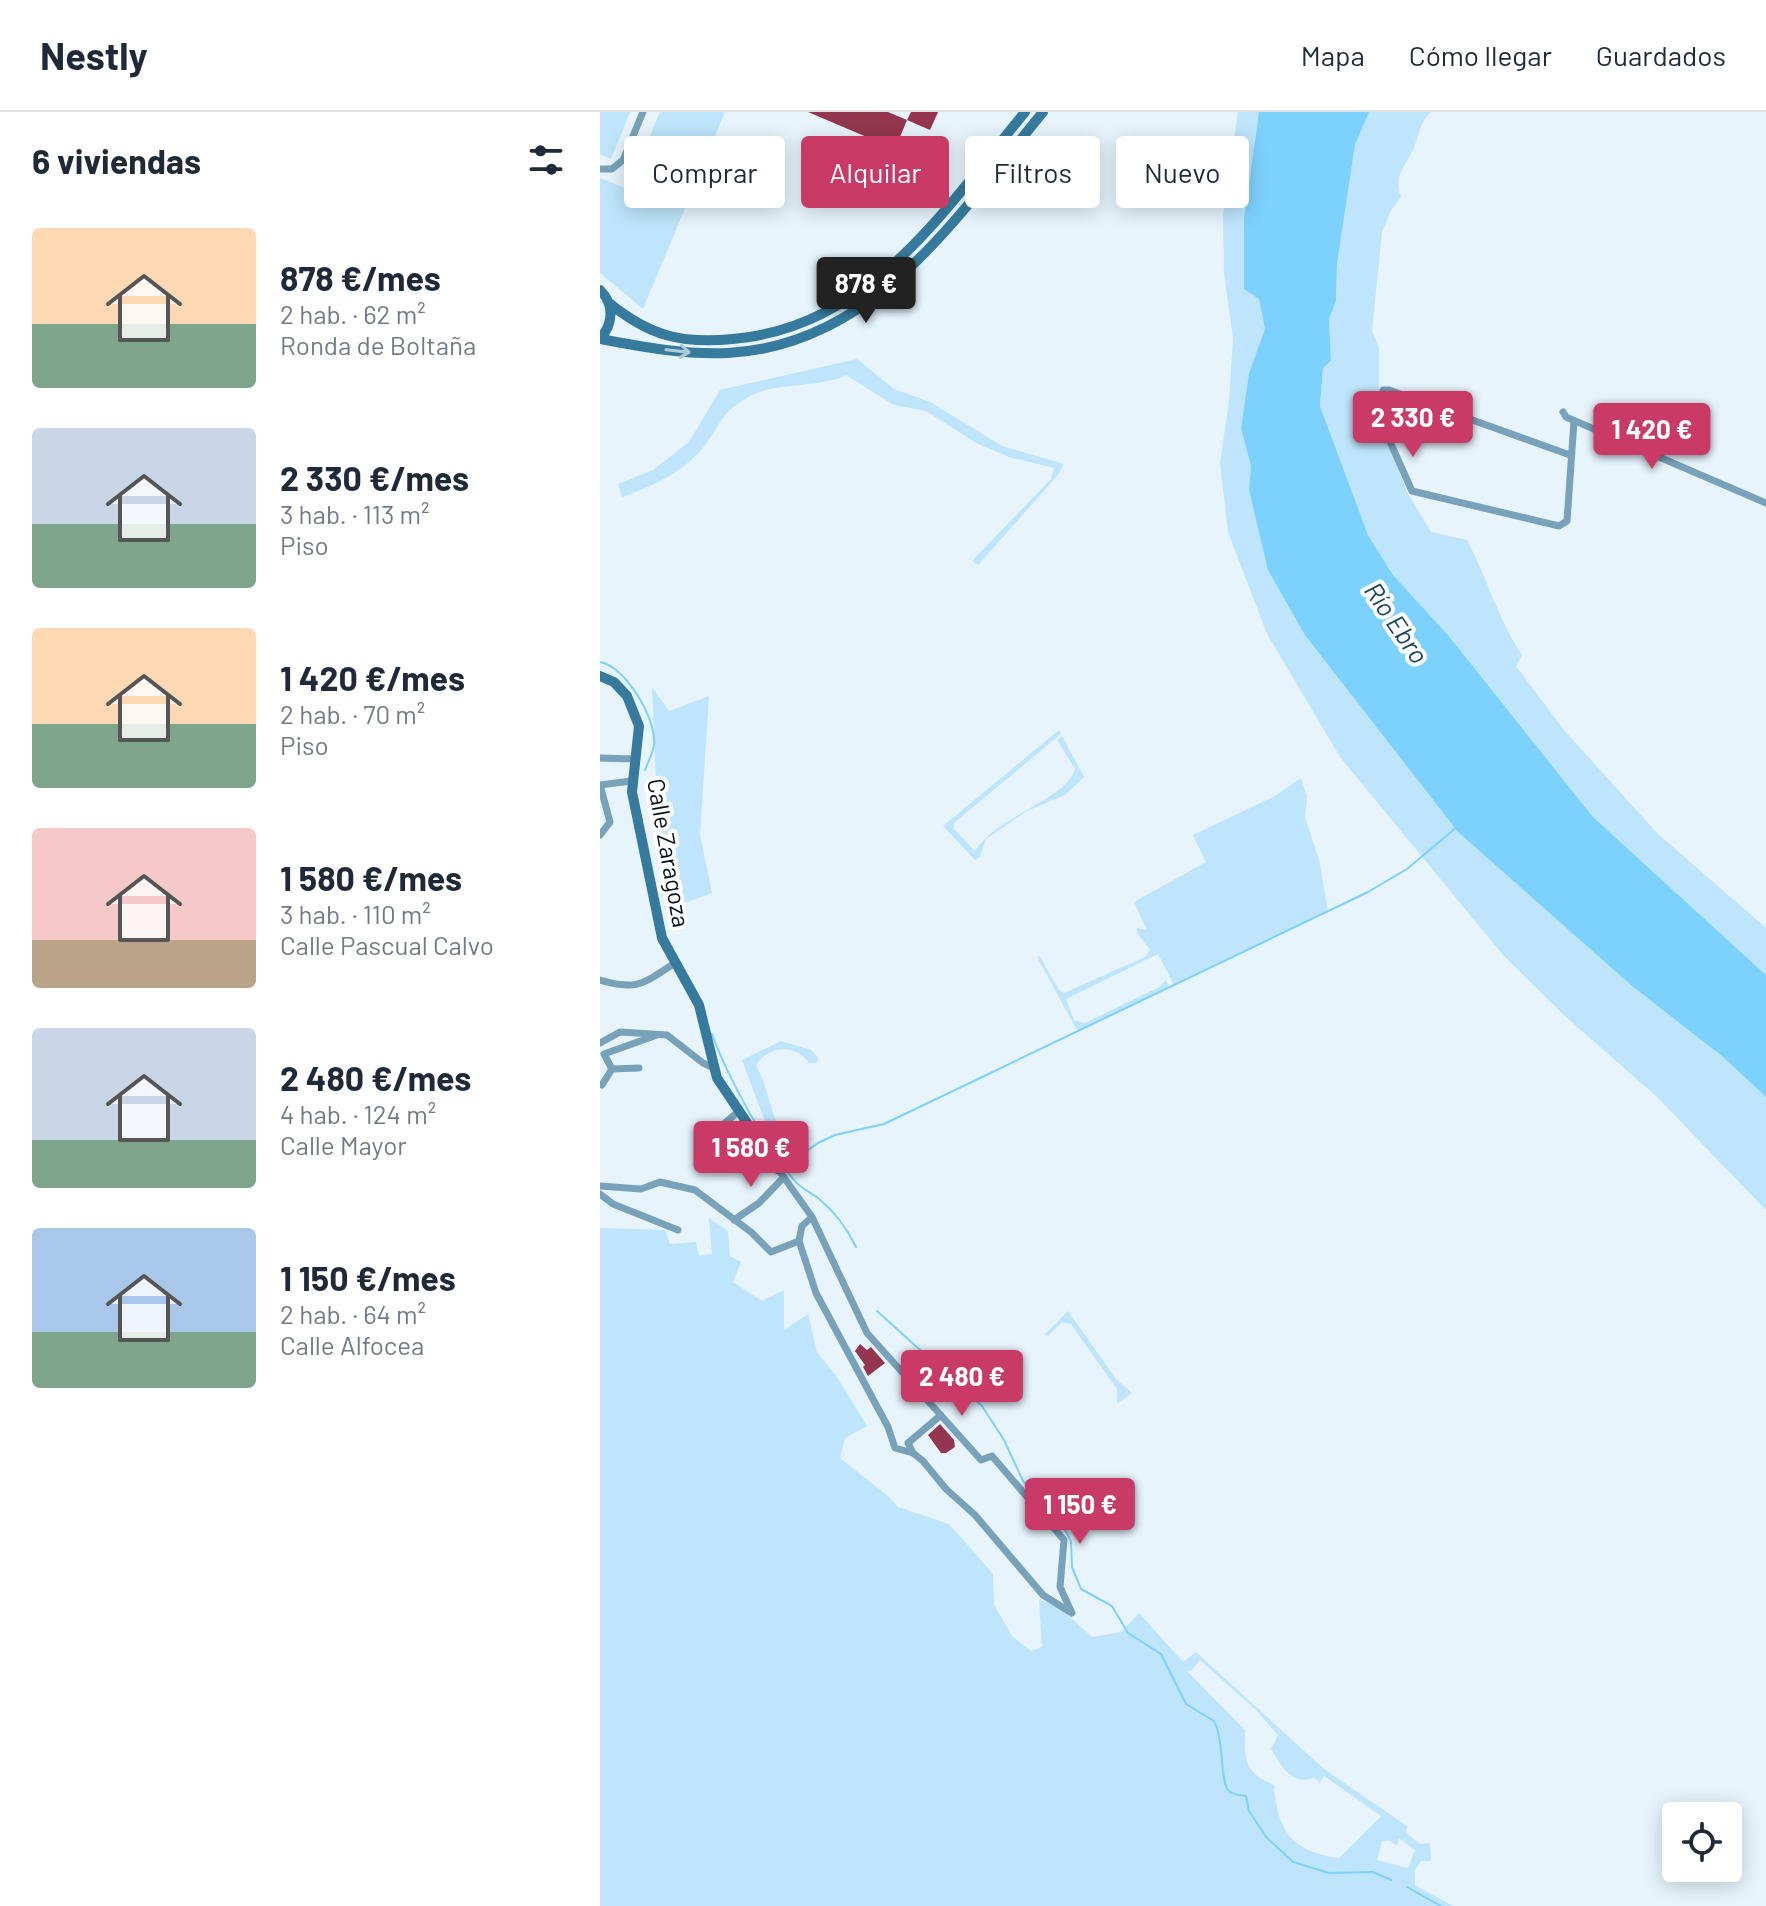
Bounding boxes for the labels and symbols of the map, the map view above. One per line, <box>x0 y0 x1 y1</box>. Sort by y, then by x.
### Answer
pin: 878 € <box>810 257 922 325</box>
one-way arrow <box>664 344 691 359</box>
pin: 2 330 € <box>1339 391 1487 459</box>
pin: 1 420 € <box>1578 403 1726 471</box>
water label: Río Ebro <box>1359 576 1436 669</box>
street label: Calle Zaragoza <box>642 776 697 929</box>
pin: 1 580 € <box>677 1121 825 1189</box>
pin: 2 480 € <box>888 1350 1036 1418</box>
pin: 1 150 € <box>1006 1478 1154 1546</box>

